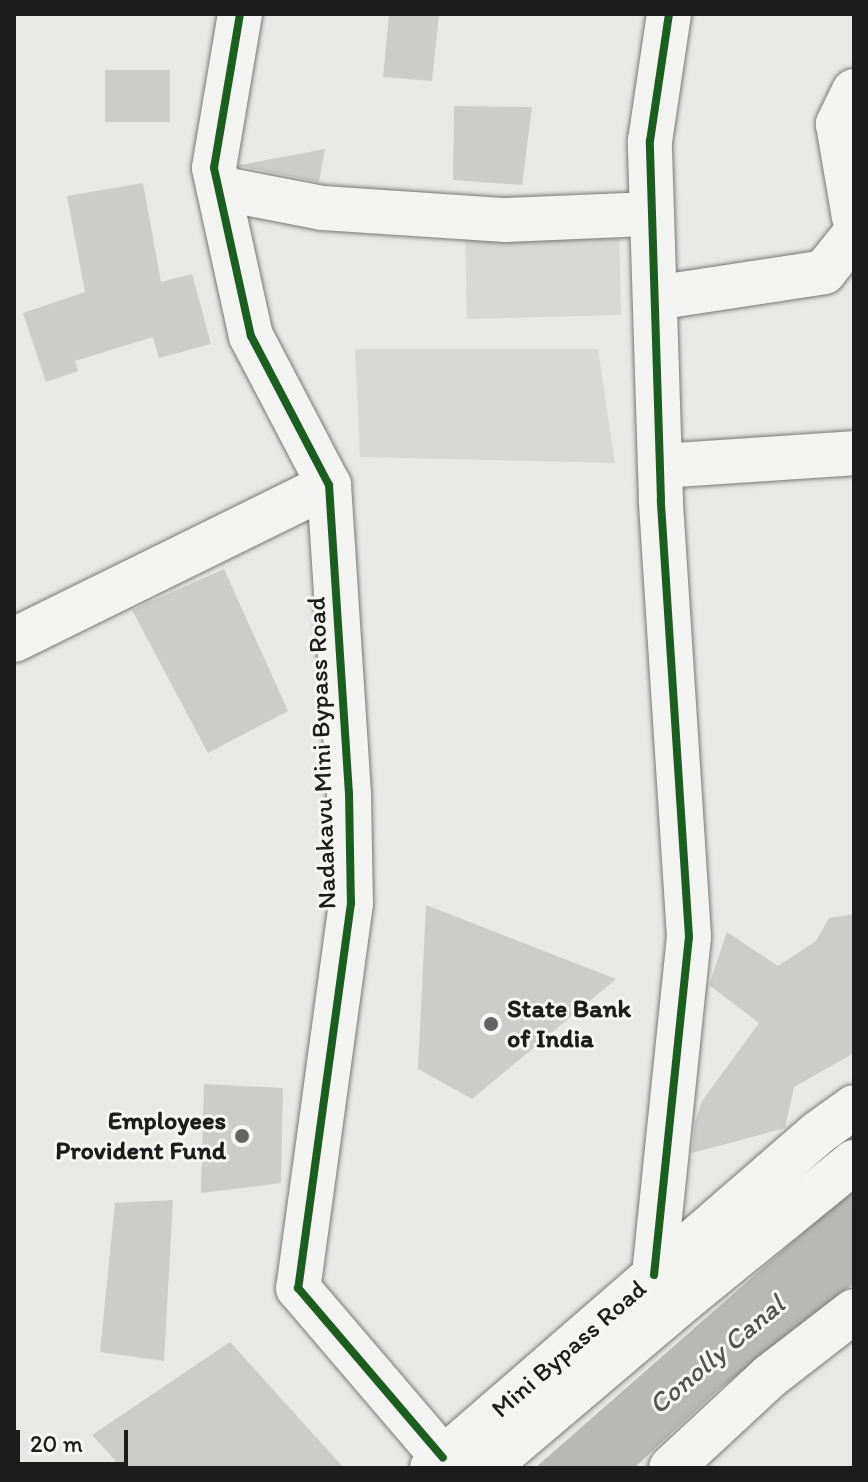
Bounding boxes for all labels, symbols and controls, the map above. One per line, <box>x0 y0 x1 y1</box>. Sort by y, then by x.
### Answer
street label: Nadakavu Mini Bypass Road <box>301 597 343 909</box>
place label: State Bank of India <box>507 993 631 1054</box>
marker: State Bank of India <box>482 1015 500 1033</box>
place label: Employees Provident Fund <box>56 1105 226 1166</box>
marker: Employees Provident Fund <box>233 1127 251 1145</box>
street label: Mini Bypass Road <box>485 1273 653 1425</box>
water label: Conolly Canal <box>641 1287 791 1421</box>
scale bar <box>20 1414 132 1464</box>
text: 20 m <box>30 1429 83 1458</box>

